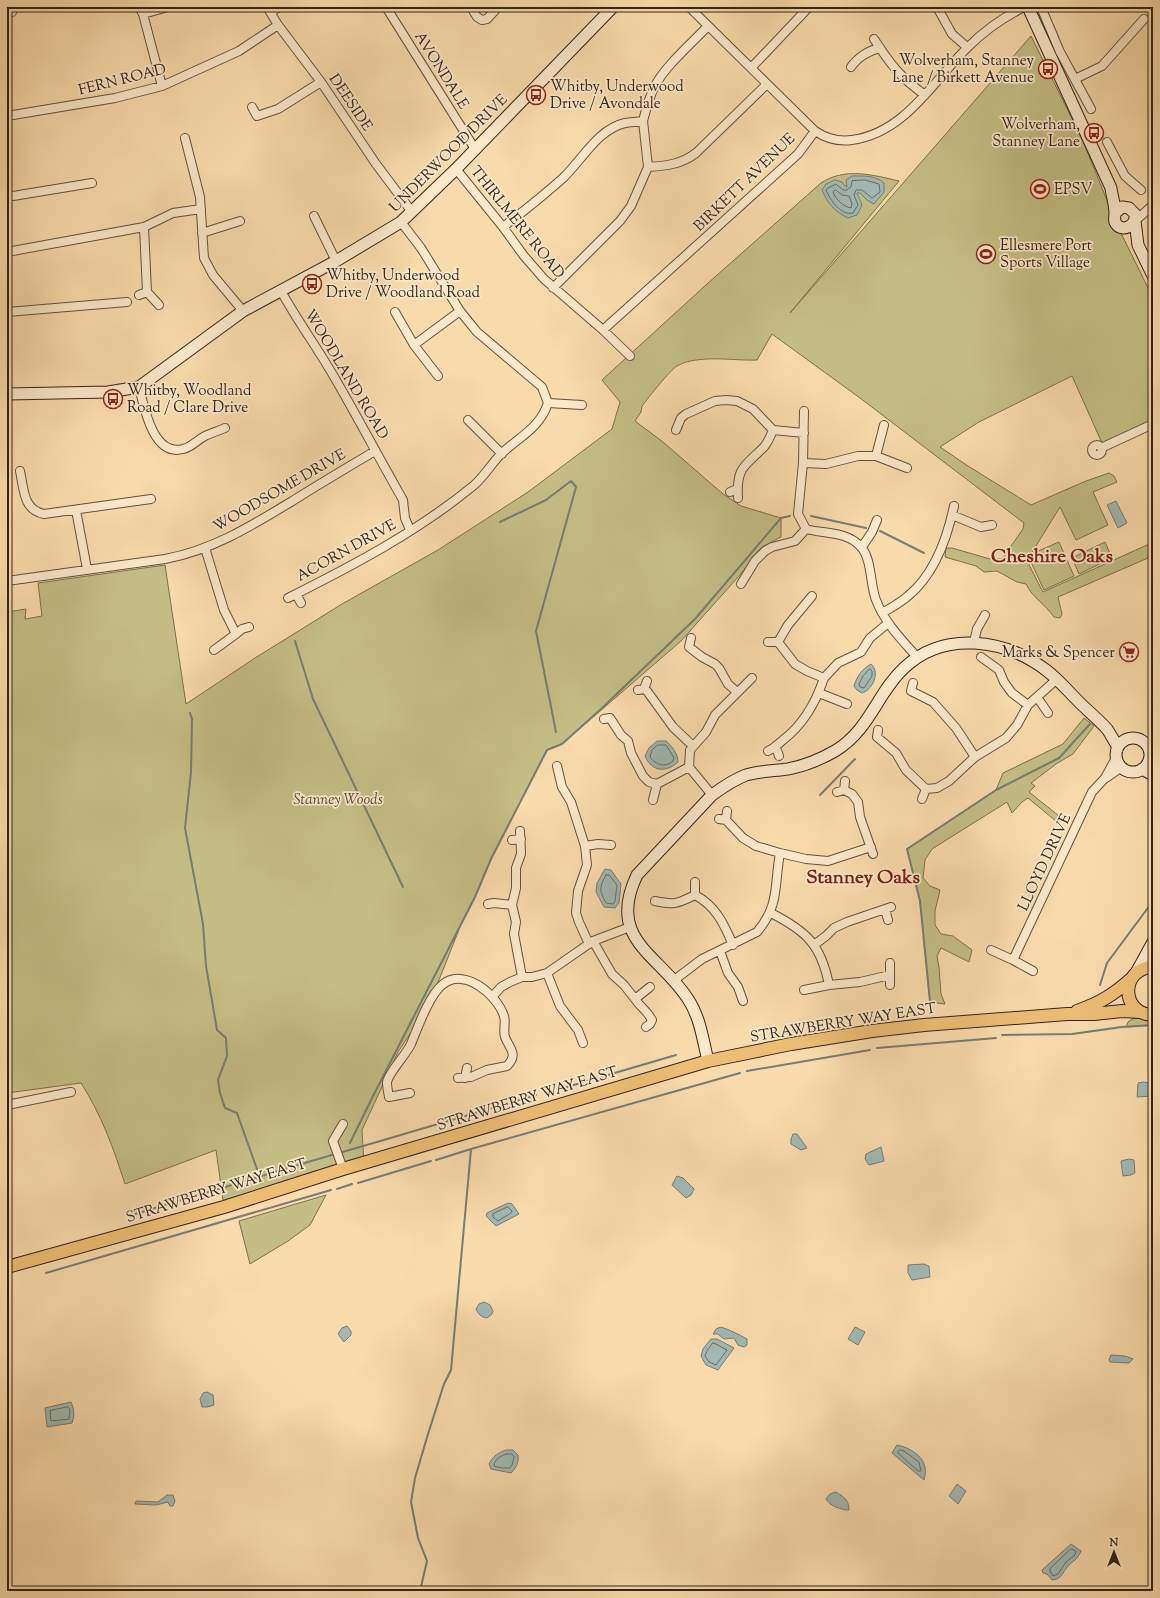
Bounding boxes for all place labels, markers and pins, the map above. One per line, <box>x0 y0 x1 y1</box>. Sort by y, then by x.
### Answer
place label: Wolverham, Stanney Lane / Birkett Avenue <box>892 51 1035 89</box>
bus stop icon: Wolverham, Stanney Lane / Birkett Avenue <box>1037 58 1059 80</box>
place label: Whitby, Underwood Drive / Avondale <box>550 77 684 115</box>
bus stop icon: Whitby, Underwood Drive / Avondale <box>525 84 547 106</box>
place label: Wolverham, Stanney Lane <box>992 115 1080 153</box>
bus stop icon: Wolverham, Stanney Lane <box>1083 122 1105 144</box>
sports icon: EPSV <box>1029 178 1051 200</box>
place label: EPSV <box>1054 180 1092 201</box>
place label: Ellesmere Port Sports Village <box>1000 236 1092 274</box>
sports icon: Ellesmere Port Sports Village <box>975 243 997 265</box>
place label: Whitby, Underwood Drive / Woodland Road <box>326 266 481 304</box>
bus stop icon: Whitby, Underwood Drive / Woodland Road <box>301 273 323 295</box>
place label: Whitby, Woodland Road / Clare Drive <box>127 381 252 419</box>
bus stop icon: Whitby, Woodland Road / Clare Drive <box>102 388 124 410</box>
supermarket icon: Marks & Spencer <box>1118 641 1140 663</box>
place label: Marks & Spencer <box>1002 643 1115 664</box>

